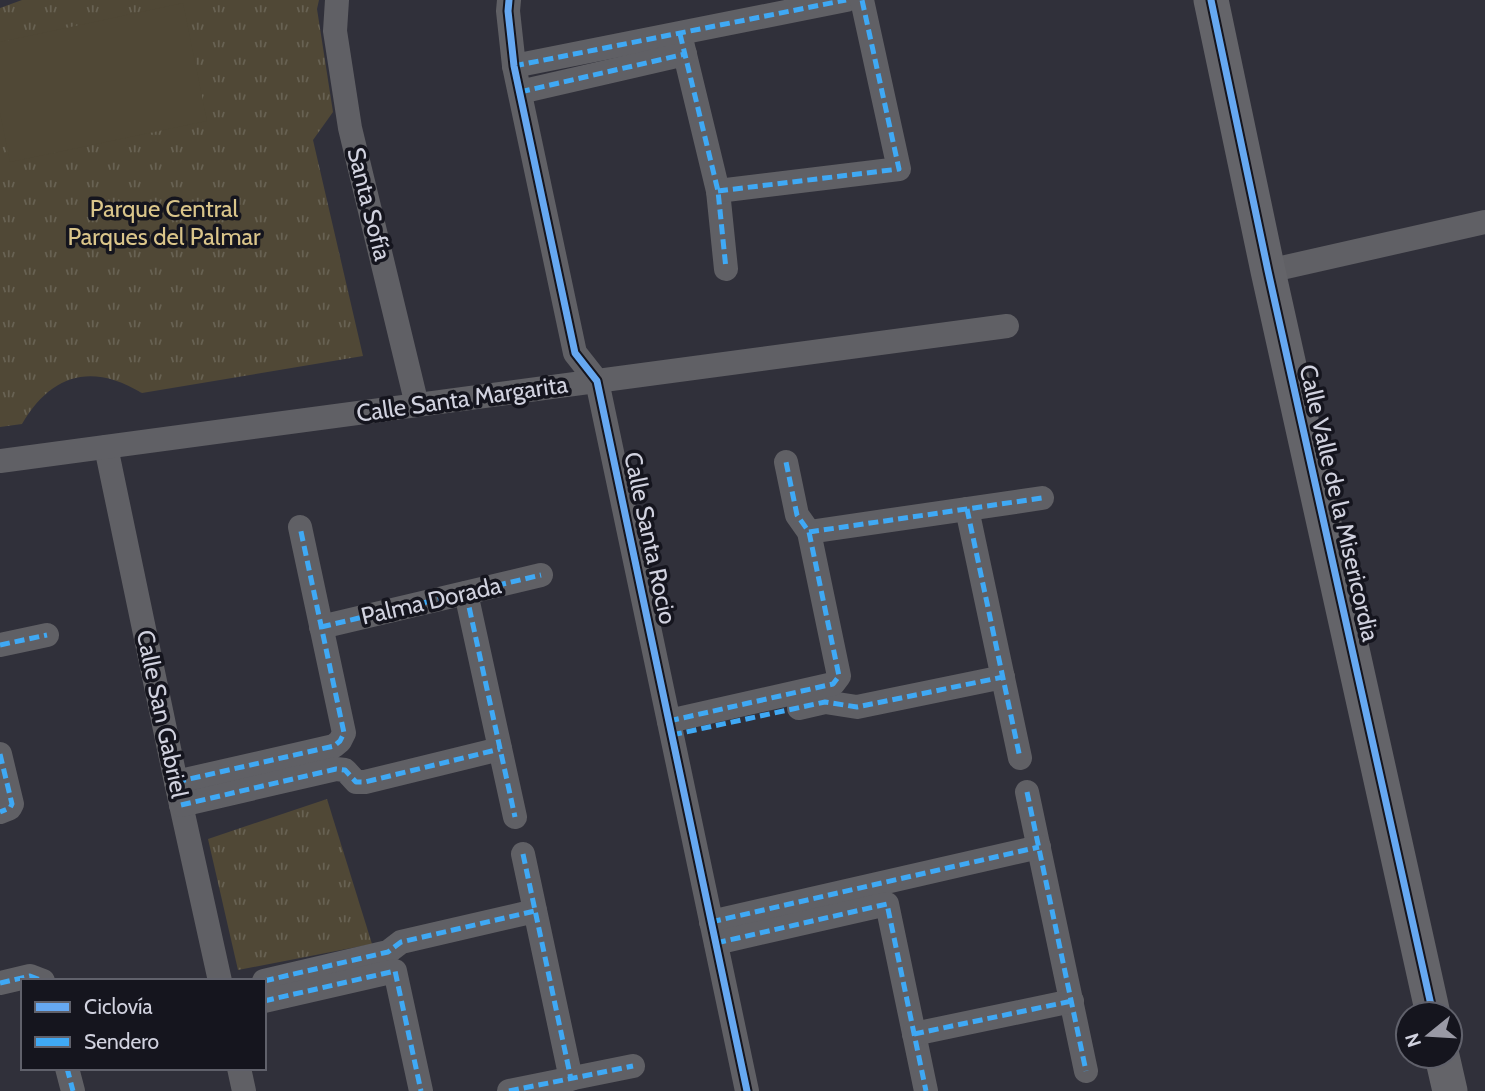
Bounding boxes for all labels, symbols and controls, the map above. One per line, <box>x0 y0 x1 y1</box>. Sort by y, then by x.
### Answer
street label: Santa Sofía <box>341 144 398 264</box>
park label: Parque Central Parques del Palmar <box>67 194 261 251</box>
street label: Calle Valle de la Misericordia <box>1293 362 1386 645</box>
street label: Calle Santa Margarita <box>354 369 570 428</box>
street label: Calle Santa Rocio <box>618 449 683 627</box>
street label: Palma Dorada <box>358 570 504 631</box>
street label: Calle San Gabriel <box>131 627 195 801</box>
legend <box>21 979 266 1070</box>
text: Ciclovía <box>84 994 153 1019</box>
north arrow <box>1394 1000 1464 1070</box>
text: Sendero <box>84 1029 159 1054</box>
text: N <box>1400 1030 1426 1050</box>

